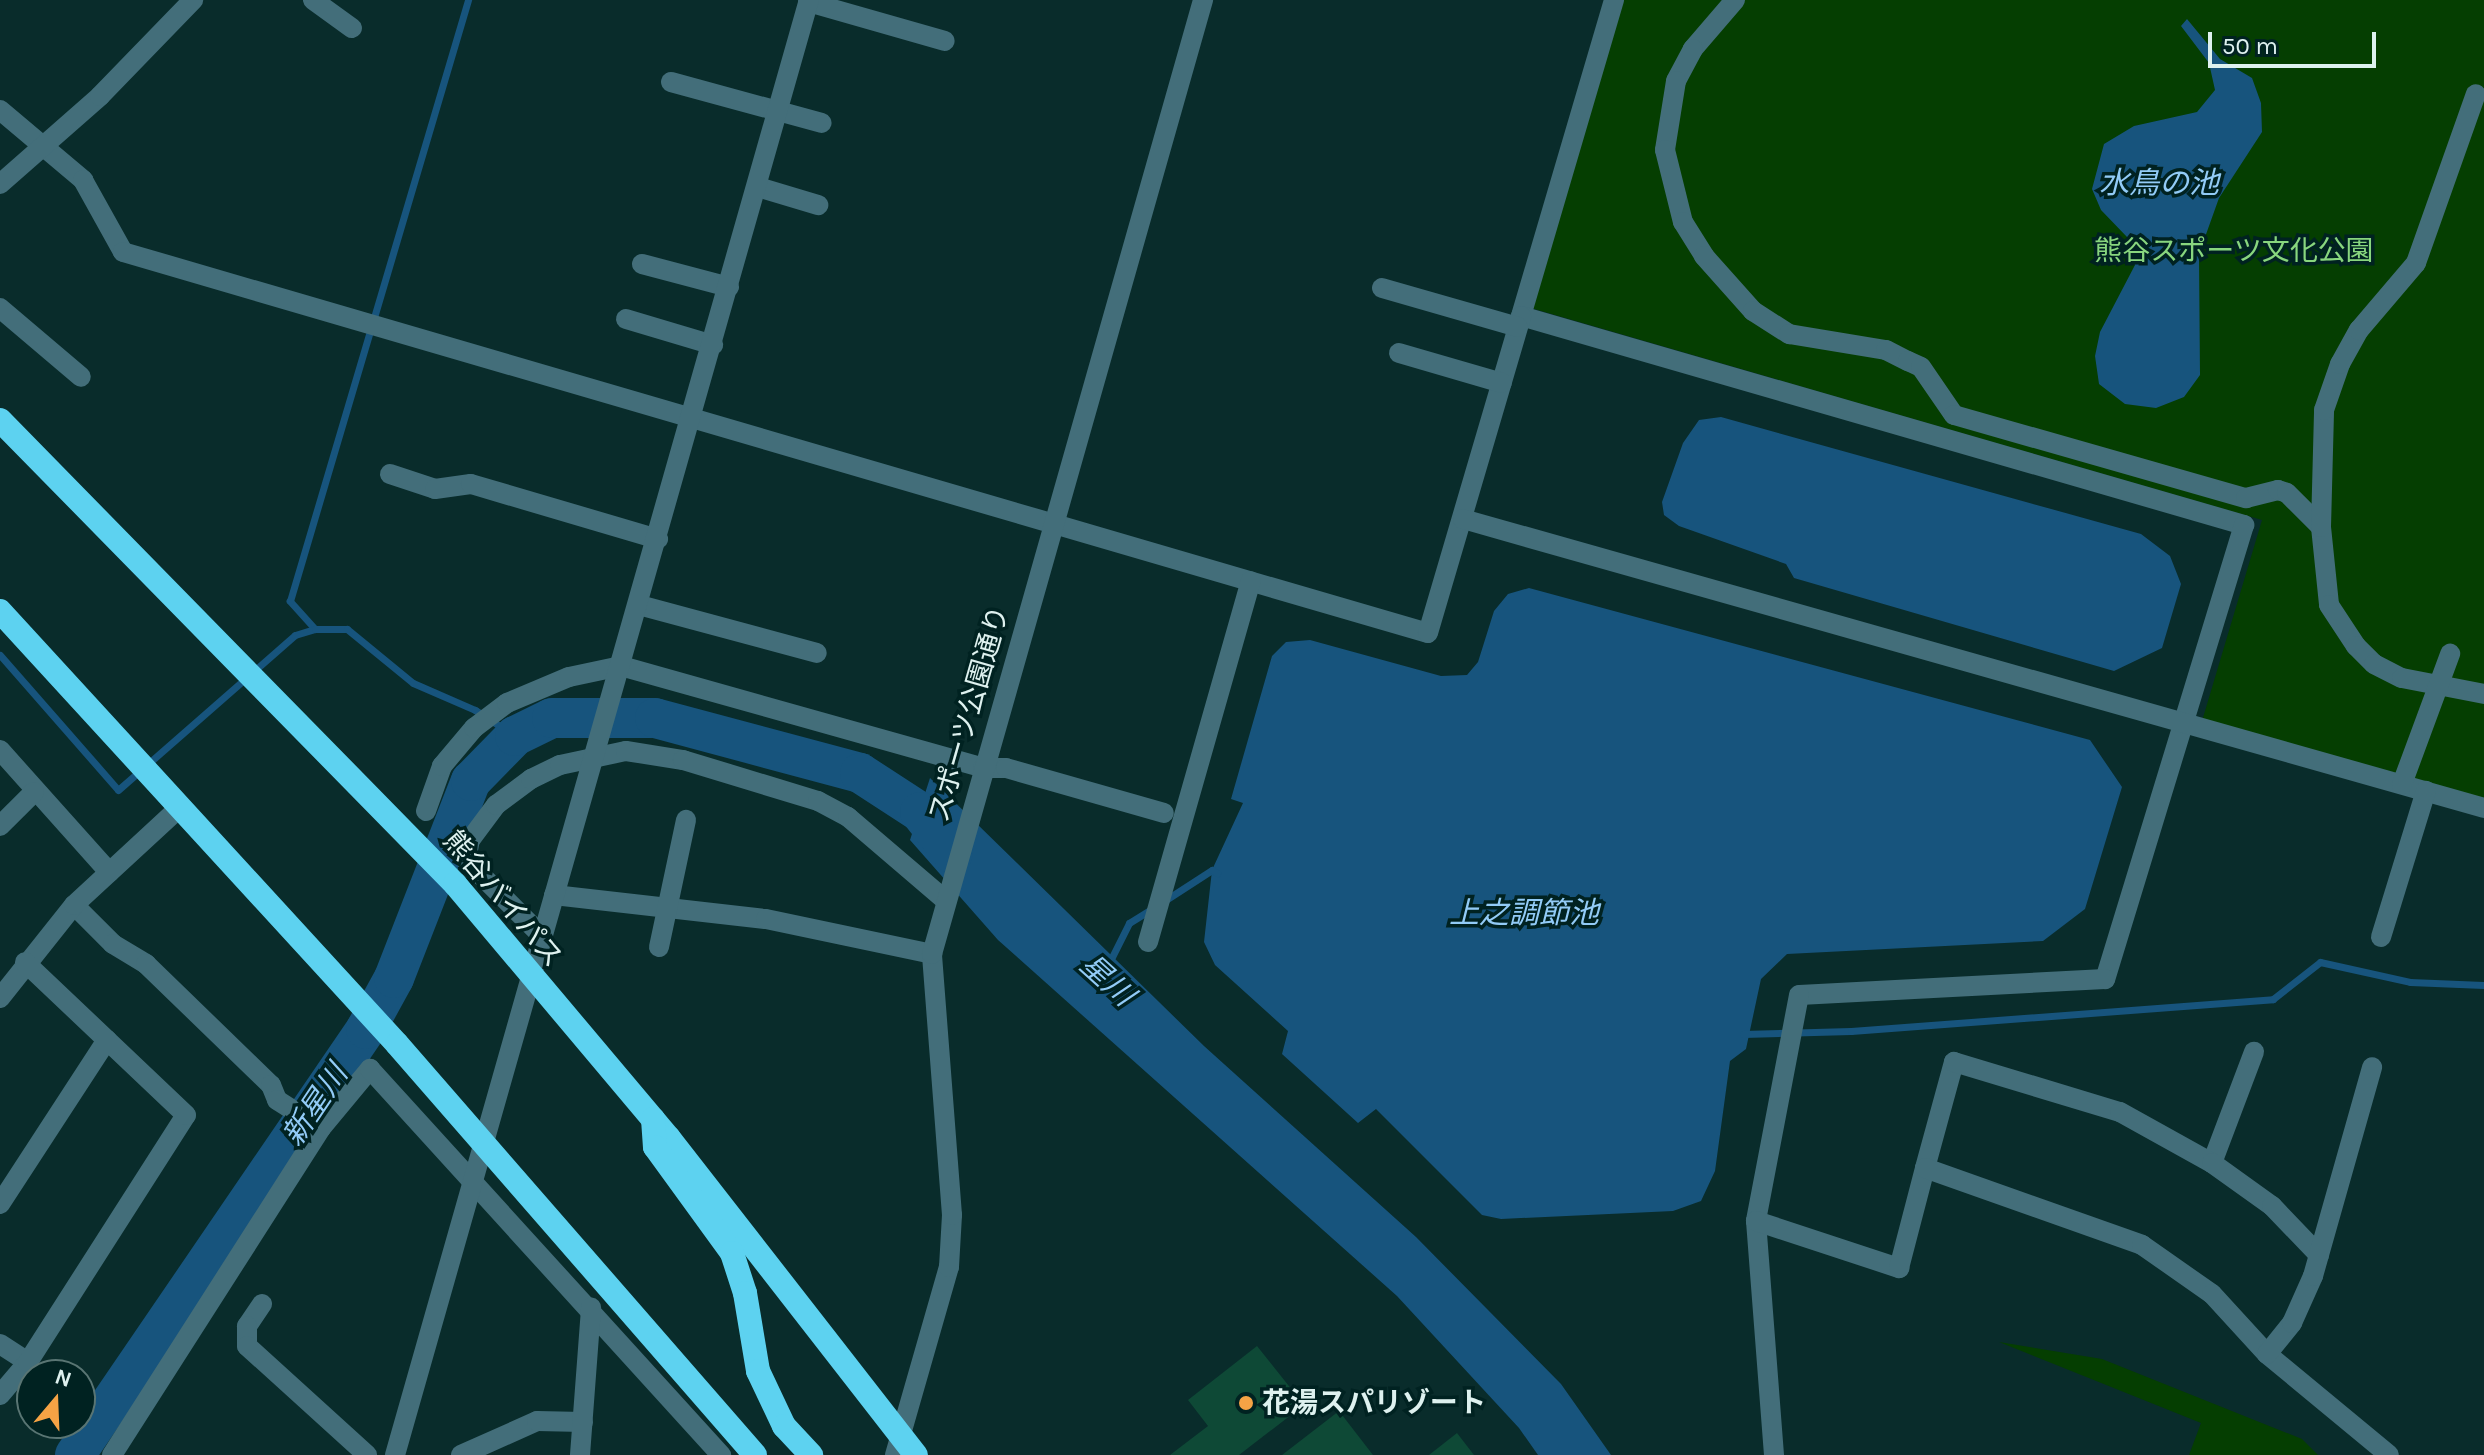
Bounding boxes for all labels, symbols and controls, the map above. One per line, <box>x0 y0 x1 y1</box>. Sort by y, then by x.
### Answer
scale bar <box>2212 16 2380 66</box>
text: 50 m <box>2222 32 2278 60</box>
water label: 水鳥の池 <box>2099 165 2219 201</box>
park label: 熊谷スポーツ文化公園 <box>2094 234 2374 268</box>
street label: スポーツ公園通り <box>922 602 1016 826</box>
street label: 熊谷バイパス <box>436 824 570 974</box>
water label: 上之調節池 <box>1449 895 1599 931</box>
water label: 星川 <box>1073 947 1141 1013</box>
water label: 新星川 <box>275 1058 355 1152</box>
north arrow <box>16 1359 96 1439</box>
text: N <box>51 1363 75 1393</box>
place label: 花湯スパリゾート <box>1262 1386 1486 1420</box>
marker: 花湯スパリゾート <box>1237 1394 1255 1412</box>

